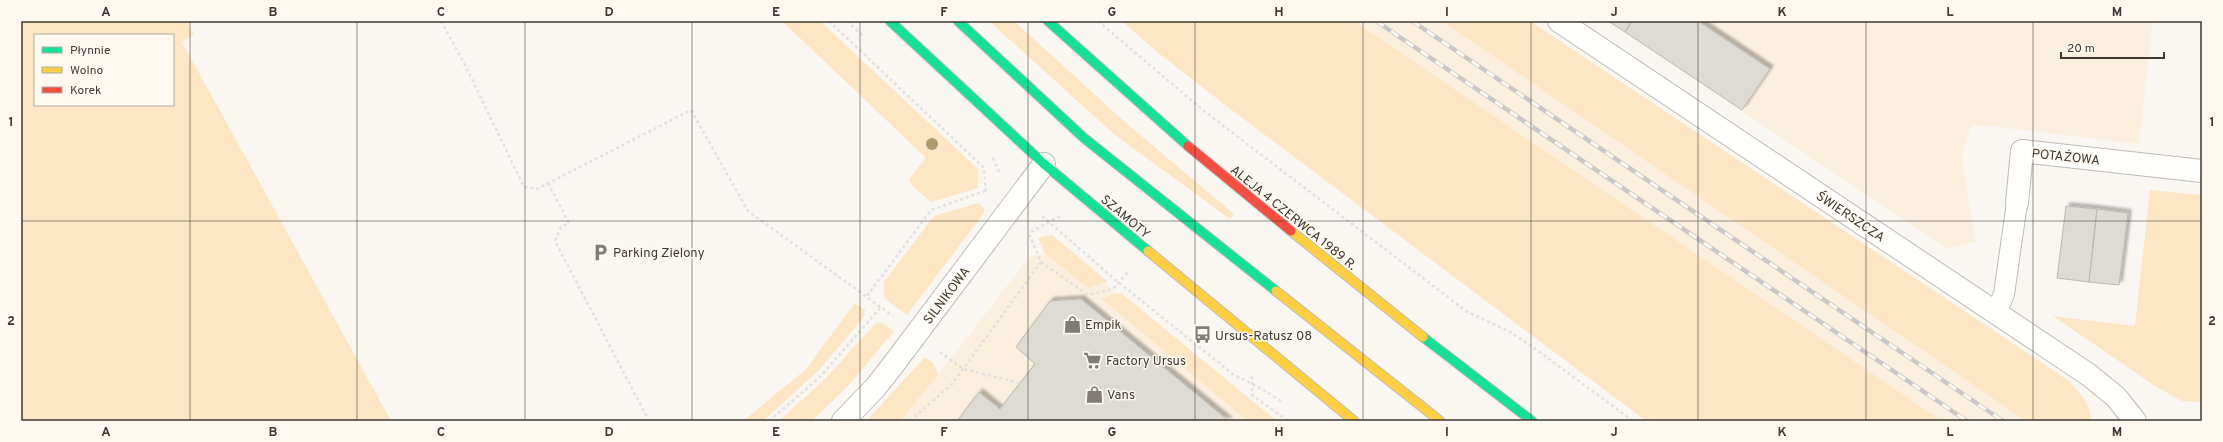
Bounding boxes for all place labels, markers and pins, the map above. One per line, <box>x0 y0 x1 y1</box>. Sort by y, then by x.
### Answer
parking icon: Parking Zielony <box>590 242 610 262</box>
place label: Parking Zielony <box>613 246 705 262</box>
shop icon: Empik <box>1062 314 1082 334</box>
place label: Empik <box>1085 318 1122 334</box>
bus stop icon: Ursus-Ratusz 08 <box>1192 325 1212 345</box>
place label: Ursus-Ratusz 08 <box>1215 329 1312 345</box>
supermarket icon: Factory Ursus <box>1083 350 1103 370</box>
place label: Factory Ursus <box>1106 354 1186 370</box>
shop icon: Vans <box>1084 384 1104 404</box>
place label: Vans <box>1107 388 1135 404</box>

